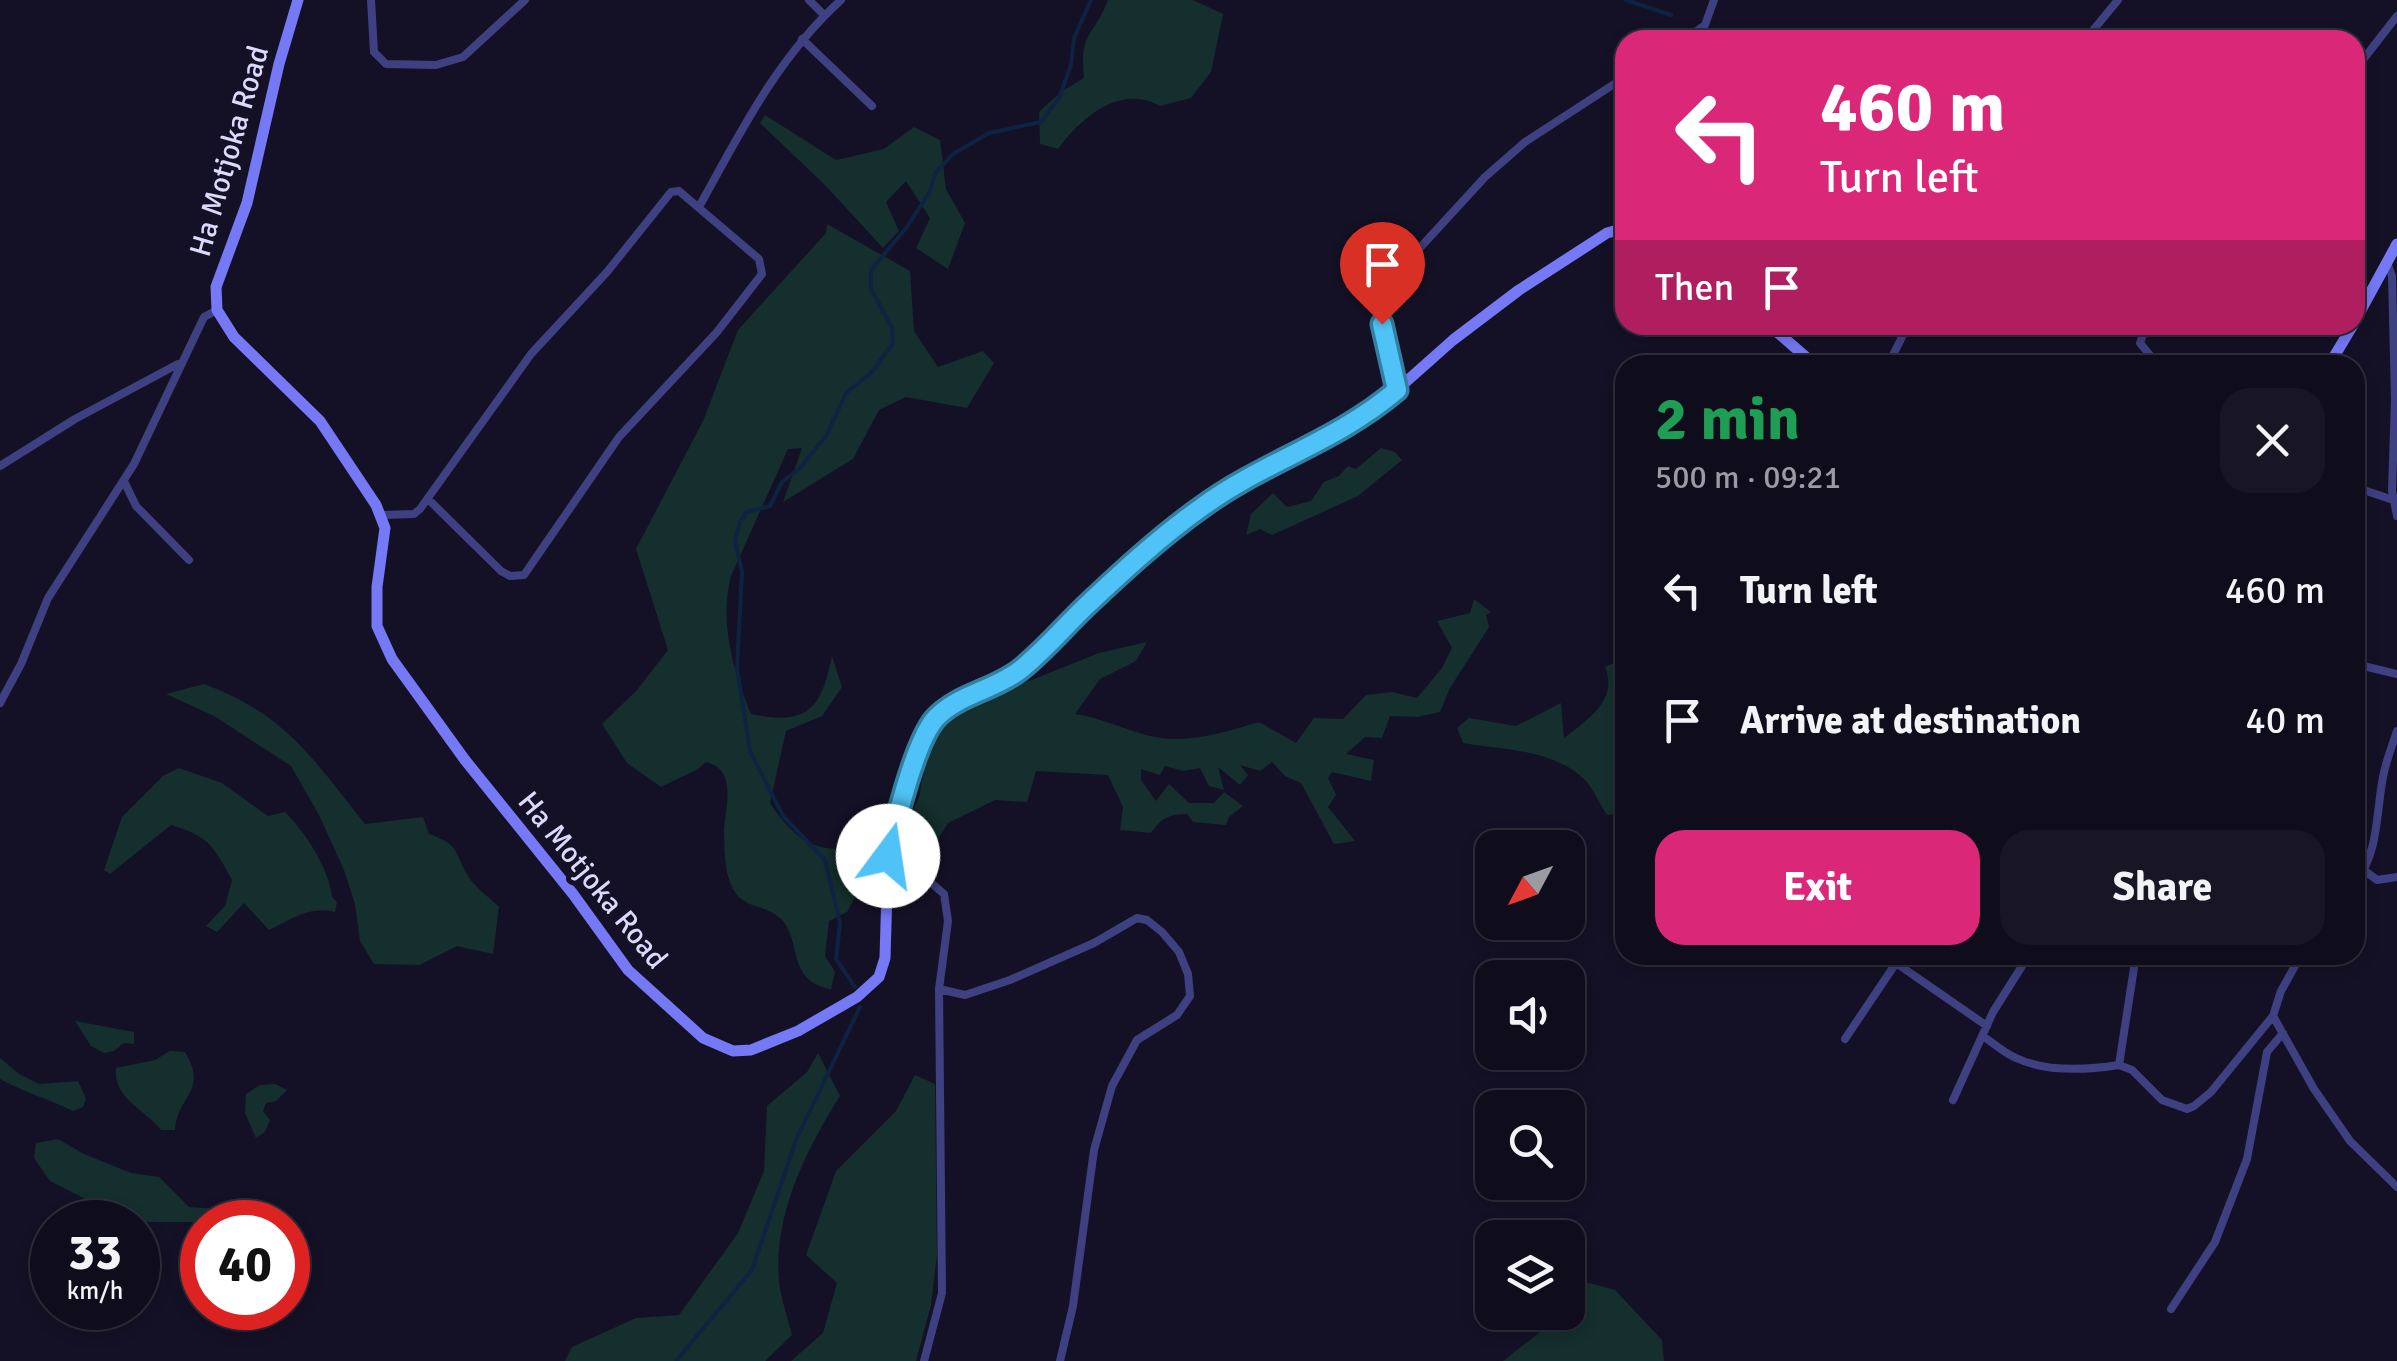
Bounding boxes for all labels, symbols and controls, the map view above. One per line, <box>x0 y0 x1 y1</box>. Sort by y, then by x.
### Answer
street label: Ha Motjoka Road <box>182 42 277 261</box>
text: 460 m <box>1820 64 2005 150</box>
icon: left <box>1655 70 1785 200</box>
text: Turn left <box>1820 150 1979 205</box>
pin <box>1340 222 1425 325</box>
icon: arrive <box>1355 237 1410 292</box>
icon: arrive <box>1754 260 1809 315</box>
text: Then <box>1655 264 1734 311</box>
text: 2 min <box>1655 383 1800 457</box>
button: close <box>2220 388 2325 493</box>
text: 500 m · 09:21 <box>1655 458 1841 497</box>
icon: left <box>1655 563 1710 618</box>
text: Turn left <box>1740 567 1878 614</box>
text: 460 m <box>2225 567 2325 614</box>
icon: arrive <box>1655 693 1710 748</box>
text: Arrive at destination <box>1740 697 2081 744</box>
text: 40 m <box>2245 697 2325 744</box>
street label: Ha Motjoka Road <box>510 784 675 976</box>
position arrow <box>836 804 940 908</box>
north arrow <box>1475 830 1585 940</box>
map controls <box>1475 830 1585 1330</box>
button: Exit <box>1655 830 1980 945</box>
button: Share <box>2000 830 2325 945</box>
button: sound <box>1475 960 1585 1070</box>
button: search <box>1475 1090 1585 1200</box>
speed limit sign: 40 <box>180 1200 310 1330</box>
button: layers <box>1475 1220 1585 1330</box>
text: 33 <box>68 1222 122 1284</box>
text: km/h <box>67 1275 123 1306</box>

